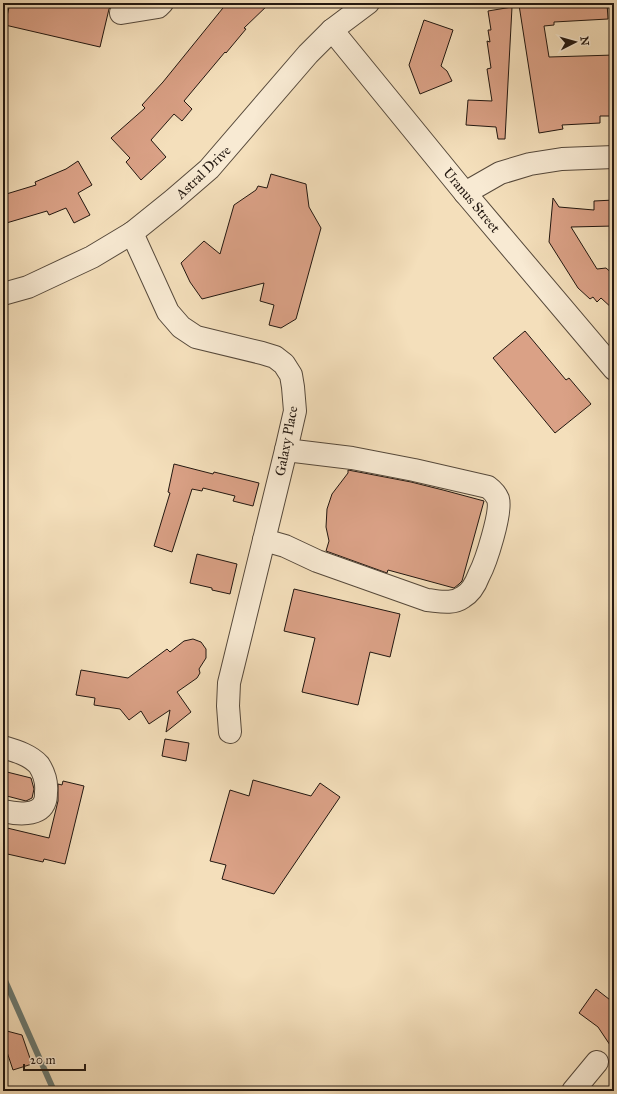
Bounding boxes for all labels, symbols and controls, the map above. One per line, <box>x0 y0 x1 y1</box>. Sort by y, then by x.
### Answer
north arrow <box>555 22 595 62</box>
text: N <box>577 36 591 47</box>
street label: Astral Drive <box>172 142 234 203</box>
street label: Uranus Street <box>439 164 504 236</box>
street label: Galaxy Place <box>271 404 302 478</box>
scale bar <box>24 1046 85 1072</box>
text: 20 m <box>30 1053 56 1067</box>

